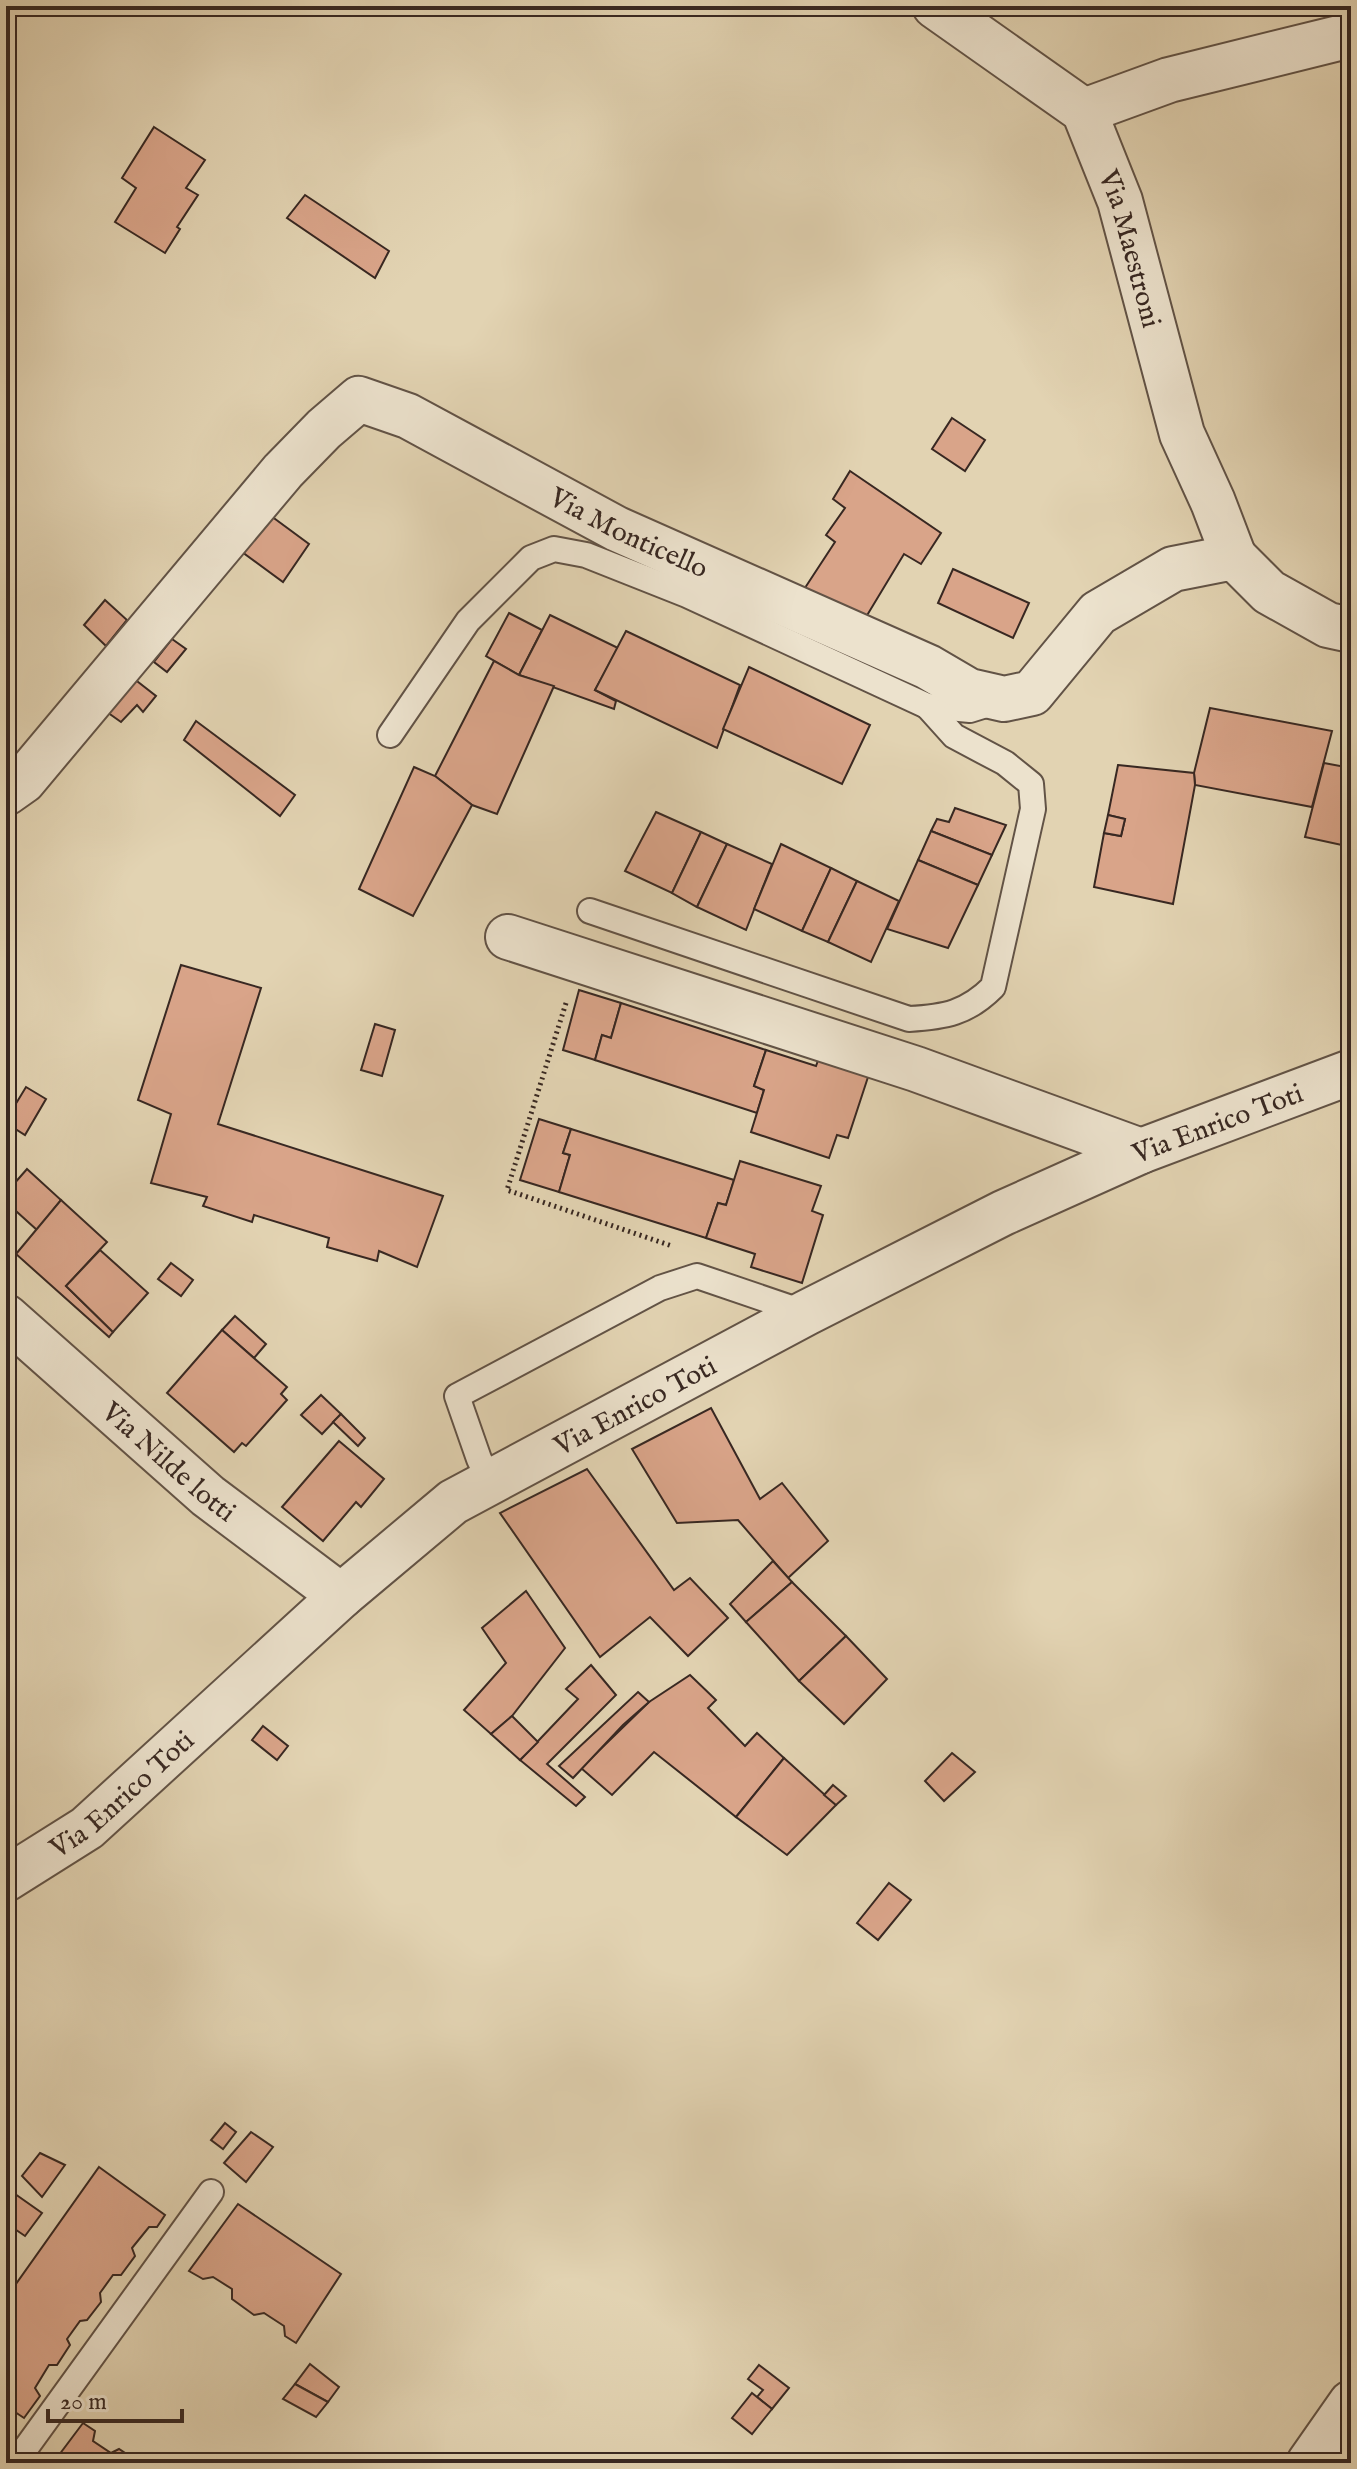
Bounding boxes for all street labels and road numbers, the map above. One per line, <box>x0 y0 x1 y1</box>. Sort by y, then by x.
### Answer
street label: Via Maestroni <box>1089 164 1168 332</box>
street label: Via Monticello <box>542 480 713 587</box>
street label: Via Enrico Toti <box>1127 1077 1308 1173</box>
street label: Via Enrico Toti <box>548 1349 723 1465</box>
street label: Via Nilde lotti <box>93 1395 242 1531</box>
street label: Via Enrico Toti <box>43 1724 202 1868</box>

